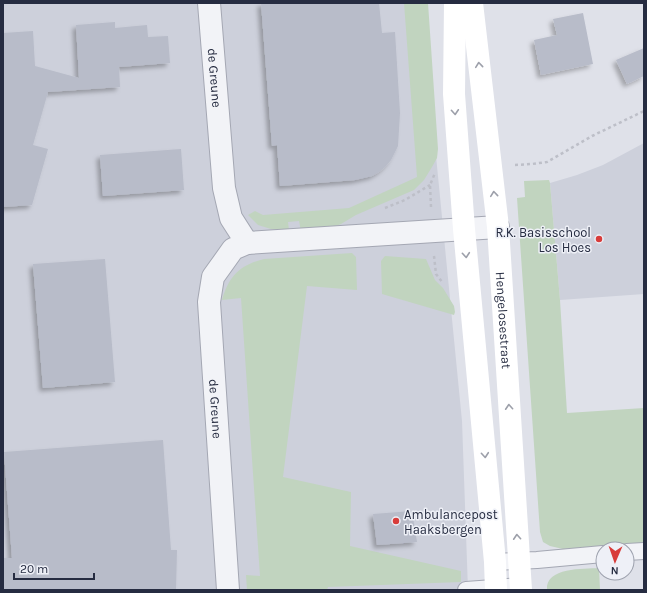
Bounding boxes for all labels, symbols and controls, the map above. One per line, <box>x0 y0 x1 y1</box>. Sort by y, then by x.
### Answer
street label: de Greune <box>205 47 224 108</box>
one-way arrow <box>475 62 484 68</box>
one-way arrow <box>450 109 459 115</box>
one-way arrow <box>490 191 499 197</box>
place label: R.K. Basisschool Los Hoes <box>495 225 591 255</box>
marker: R.K. Basisschool Los Hoes <box>594 234 604 244</box>
one-way arrow <box>461 252 470 259</box>
street label: Hengelosestraat <box>493 271 514 369</box>
street label: de Greune <box>206 378 225 439</box>
one-way arrow <box>505 404 513 410</box>
one-way arrow <box>480 452 489 458</box>
place label: Ambulancepost Haaksbergen <box>404 507 498 537</box>
marker: Ambulancepost Haaksbergen <box>391 516 401 526</box>
one-way arrow <box>513 534 522 540</box>
north arrow <box>595 541 635 581</box>
scale bar <box>14 555 94 581</box>
text: 20 m <box>20 562 48 576</box>
text: N <box>610 564 619 577</box>

